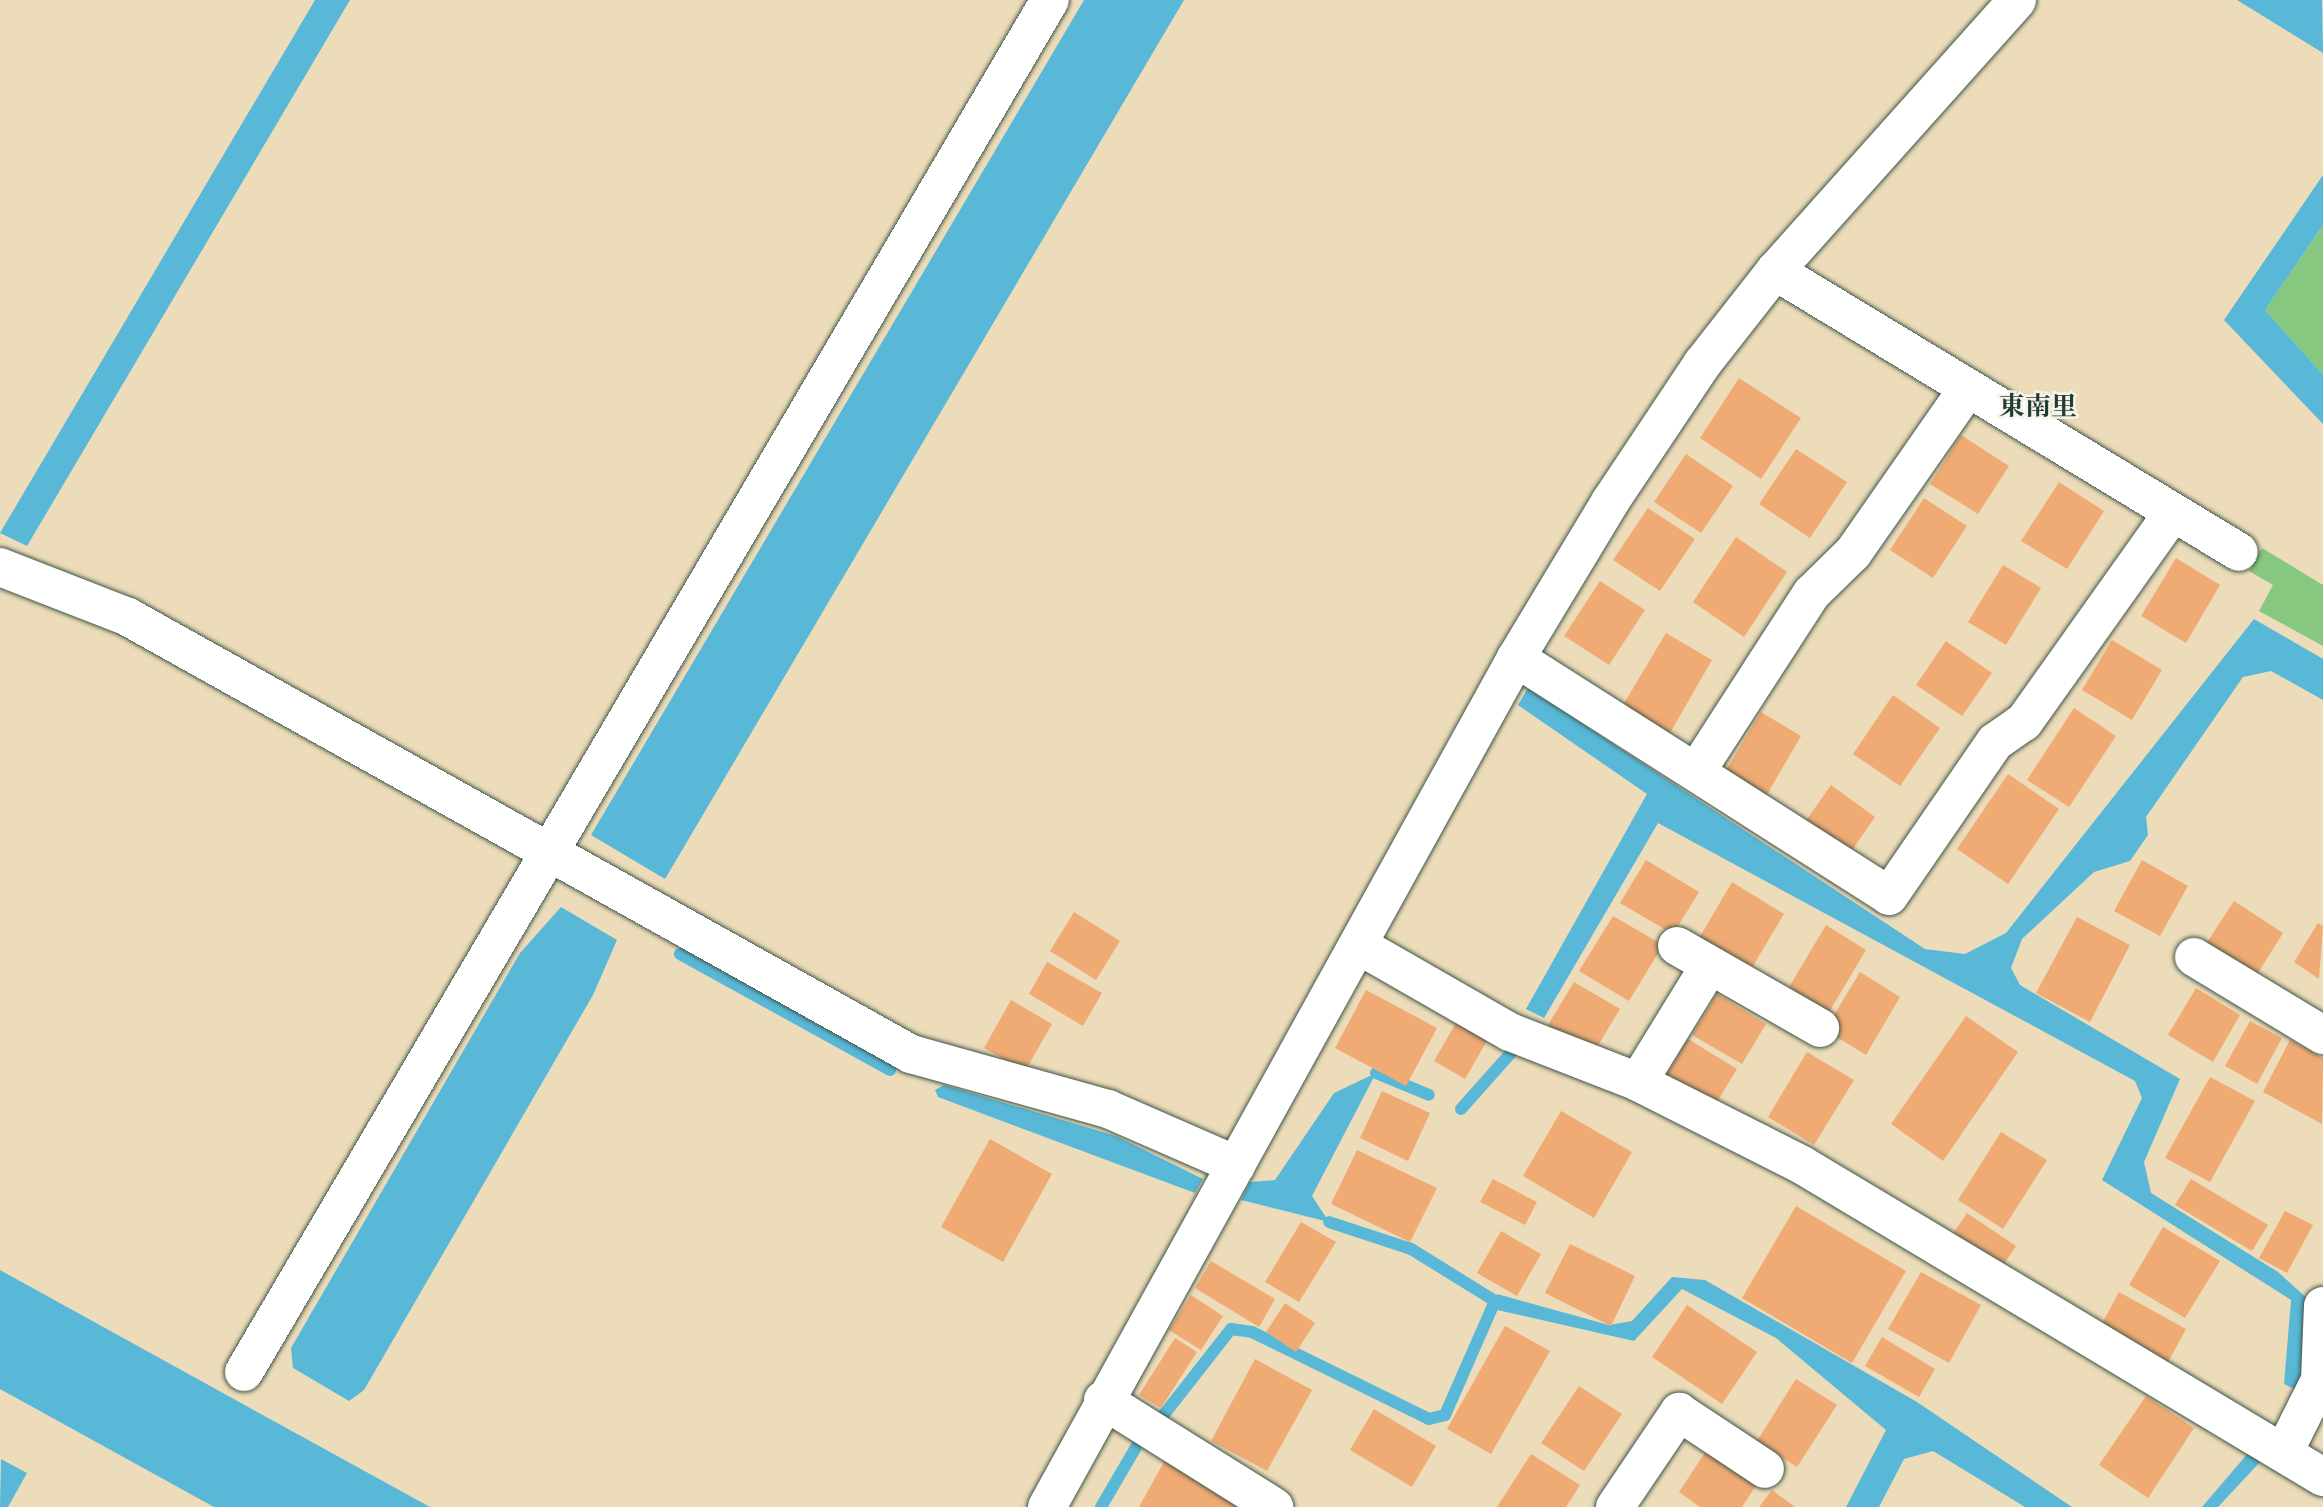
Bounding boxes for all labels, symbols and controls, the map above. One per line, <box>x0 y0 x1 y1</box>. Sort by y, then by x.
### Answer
district label: 東南里 <box>1999 393 2077 425</box>

